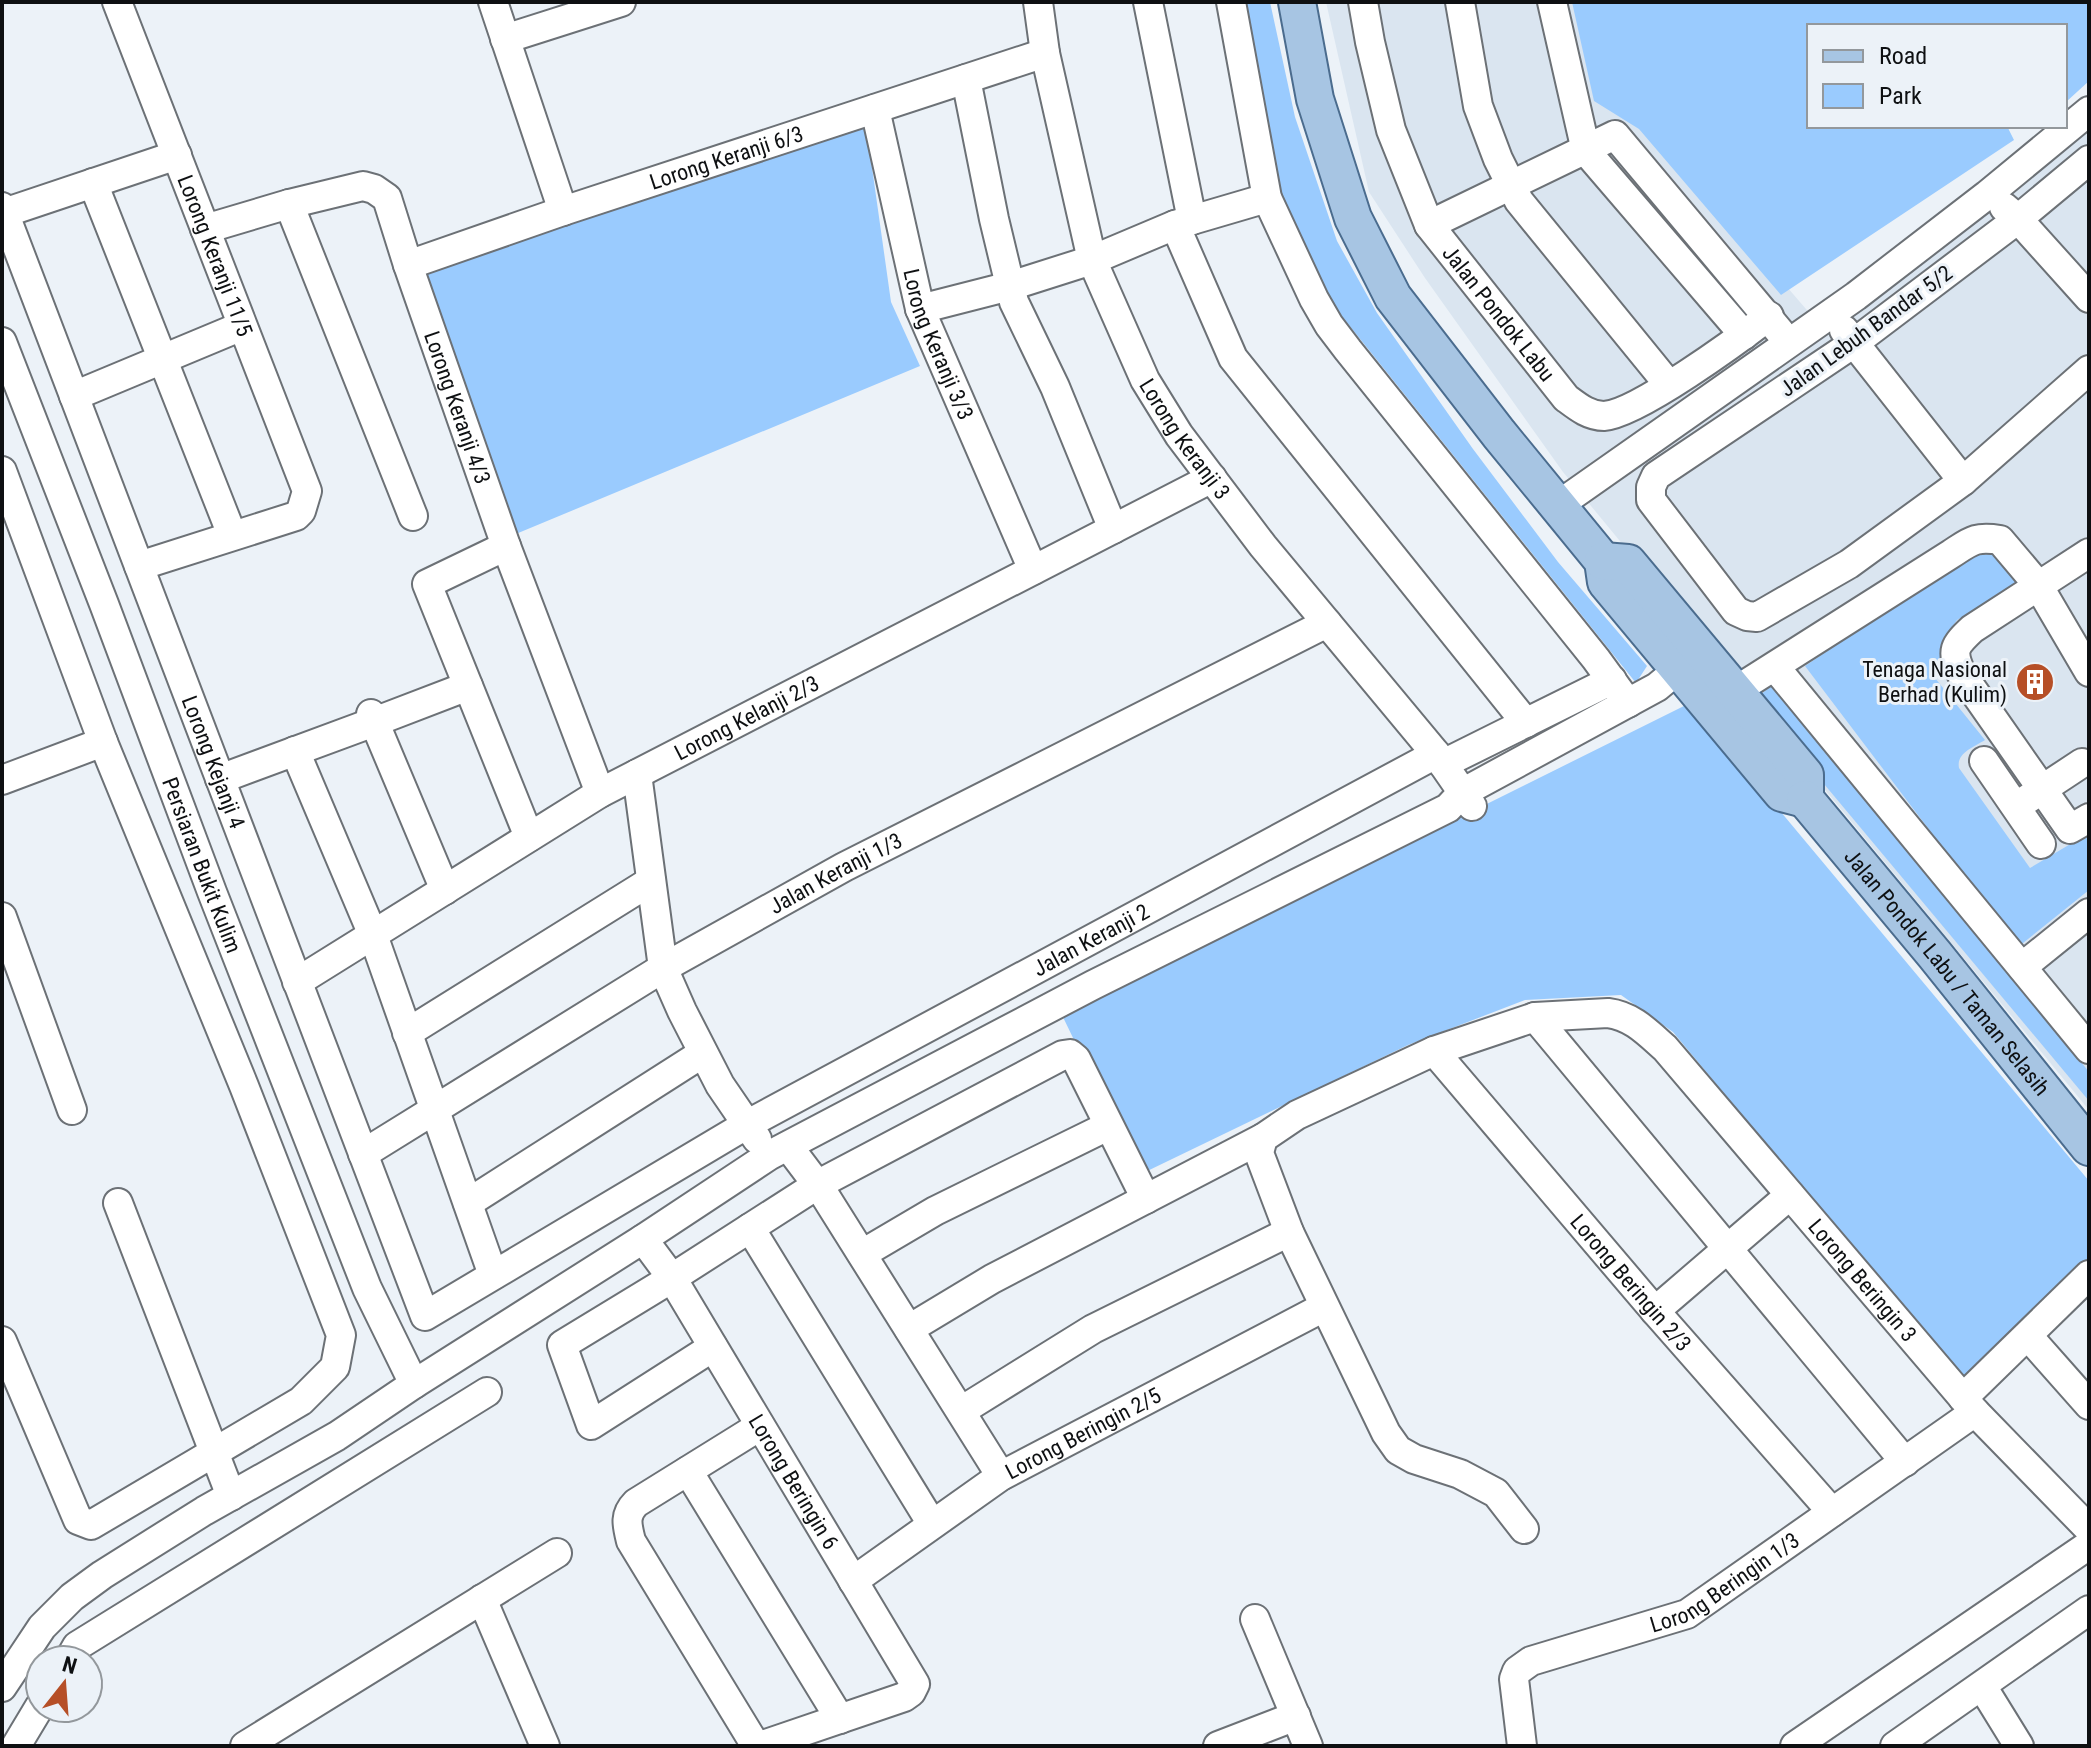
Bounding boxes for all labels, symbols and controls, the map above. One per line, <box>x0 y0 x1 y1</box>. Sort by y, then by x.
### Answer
legend <box>1807 24 2067 128</box>
text: Road <box>1879 42 1927 70</box>
text: Park <box>1879 82 1922 110</box>
street label: Lorong Keranji 6/3 <box>646 121 806 194</box>
street label: Lorong Keranji 11/5 <box>173 171 258 340</box>
street label: Jalan Pondok Labu <box>1438 241 1560 386</box>
street label: Jalan Lebuh Bandar 5/2 <box>1775 260 1957 402</box>
street label: Lorong Keranji 3/3 <box>899 266 979 423</box>
street label: Lorong Keranji 4/3 <box>419 328 496 487</box>
street label: Lorong Keranji 3 <box>1135 374 1235 504</box>
place label: Tenaga Nasional Berhad (Kulim) <box>1862 657 2007 708</box>
building icon: Tenaga Nasional Berhad (Kulim) <box>2014 661 2056 703</box>
street label: Lorong Kelanji 2/3 <box>670 670 823 765</box>
street label: Lorong Kejanji 4 <box>177 692 250 832</box>
street label: Persiaran Bukit Kulim <box>158 774 247 956</box>
street label: Jalan Keranji 1/3 <box>765 827 906 919</box>
street label: Jalan Pondok Labu / Taman Selasih <box>1839 844 2055 1100</box>
street label: Jalan Keranji 2 <box>1029 898 1153 981</box>
street label: Lorong Beringin 2/3 <box>1566 1209 1697 1356</box>
street label: Lorong Beringin 3 <box>1804 1214 1922 1346</box>
street label: Lorong Beringin 2/5 <box>1001 1382 1165 1484</box>
street label: Lorong Beringin 6 <box>744 1410 844 1554</box>
street label: Lorong Beringin 1/3 <box>1647 1527 1804 1637</box>
north arrow <box>24 1644 104 1724</box>
text: N <box>60 1651 80 1679</box>

